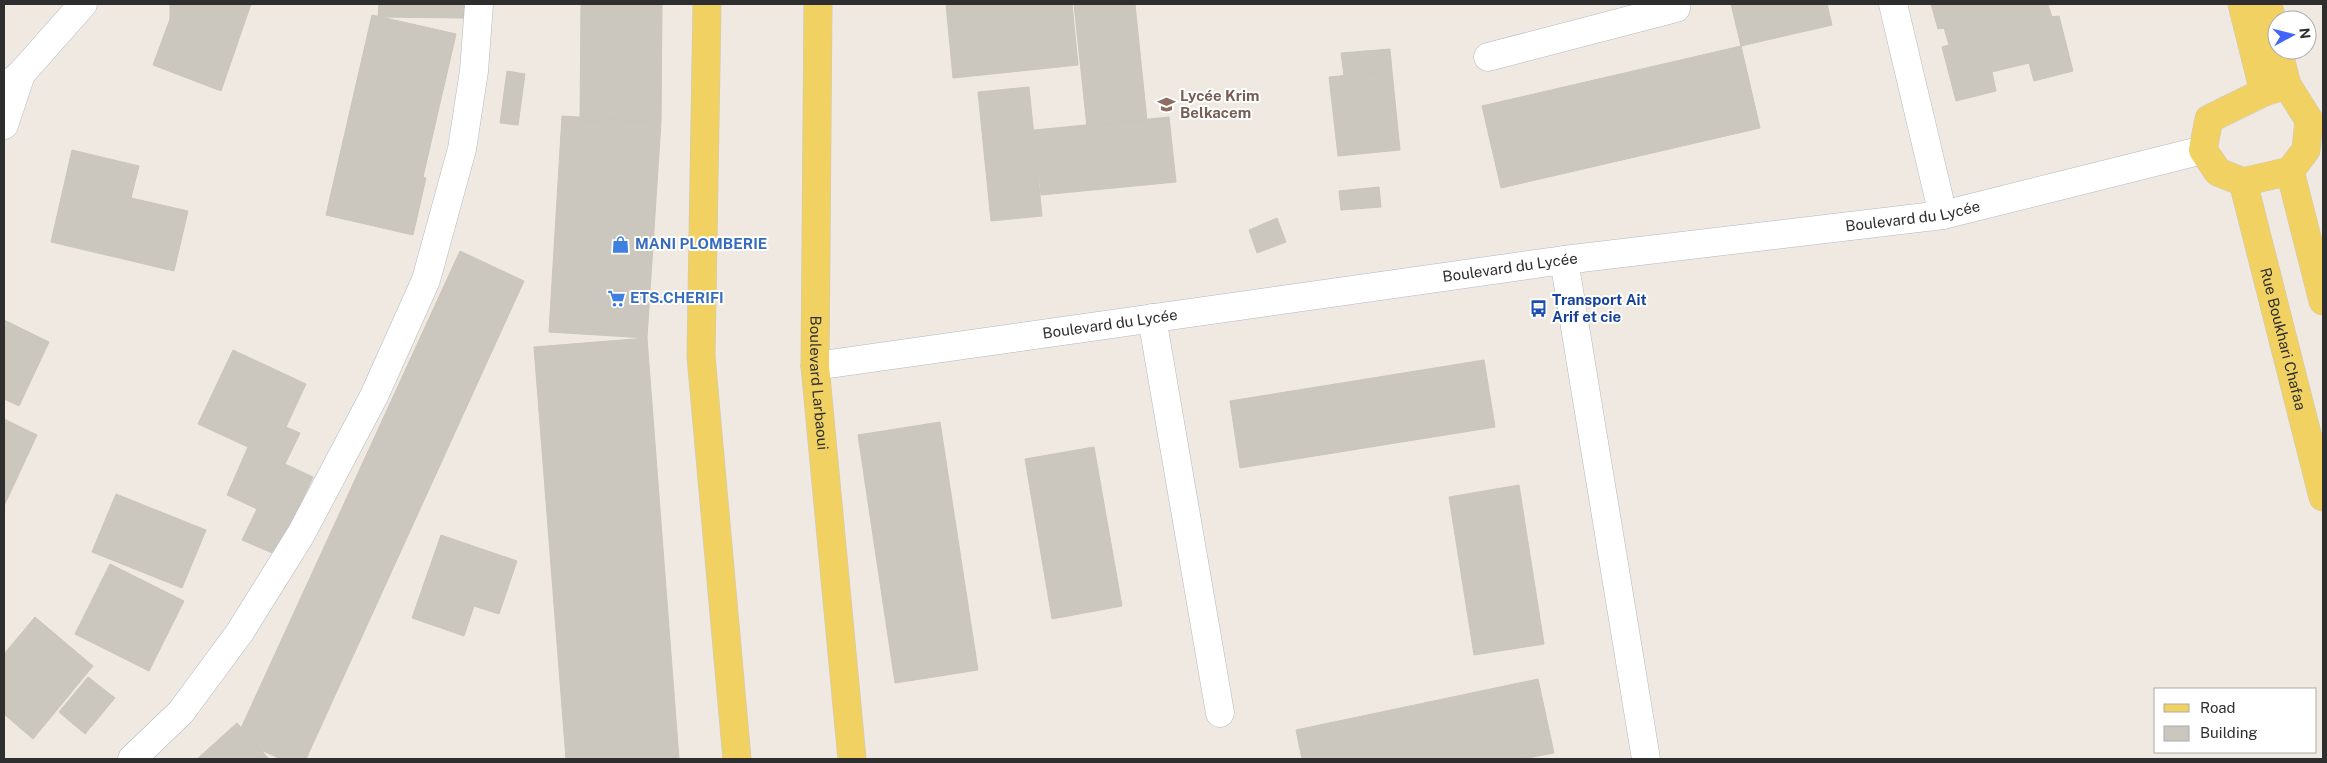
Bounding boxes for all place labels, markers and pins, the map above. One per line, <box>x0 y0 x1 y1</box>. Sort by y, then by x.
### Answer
place label: Lycée Krim Belkacem <box>1180 87 1259 121</box>
school or university icon: Lycée Krim Belkacem <box>1156 95 1176 115</box>
shop icon: MANI PLOMBERIE <box>611 234 631 254</box>
place label: MANI PLOMBERIE <box>635 235 767 252</box>
supermarket icon: ETS.CHERIFI <box>606 288 626 308</box>
place label: ETS.CHERIFI <box>630 289 724 306</box>
place label: Transport Ait Arif et cie <box>1552 291 1647 325</box>
bus stop icon: Transport Ait Arif et cie <box>1528 299 1548 319</box>

